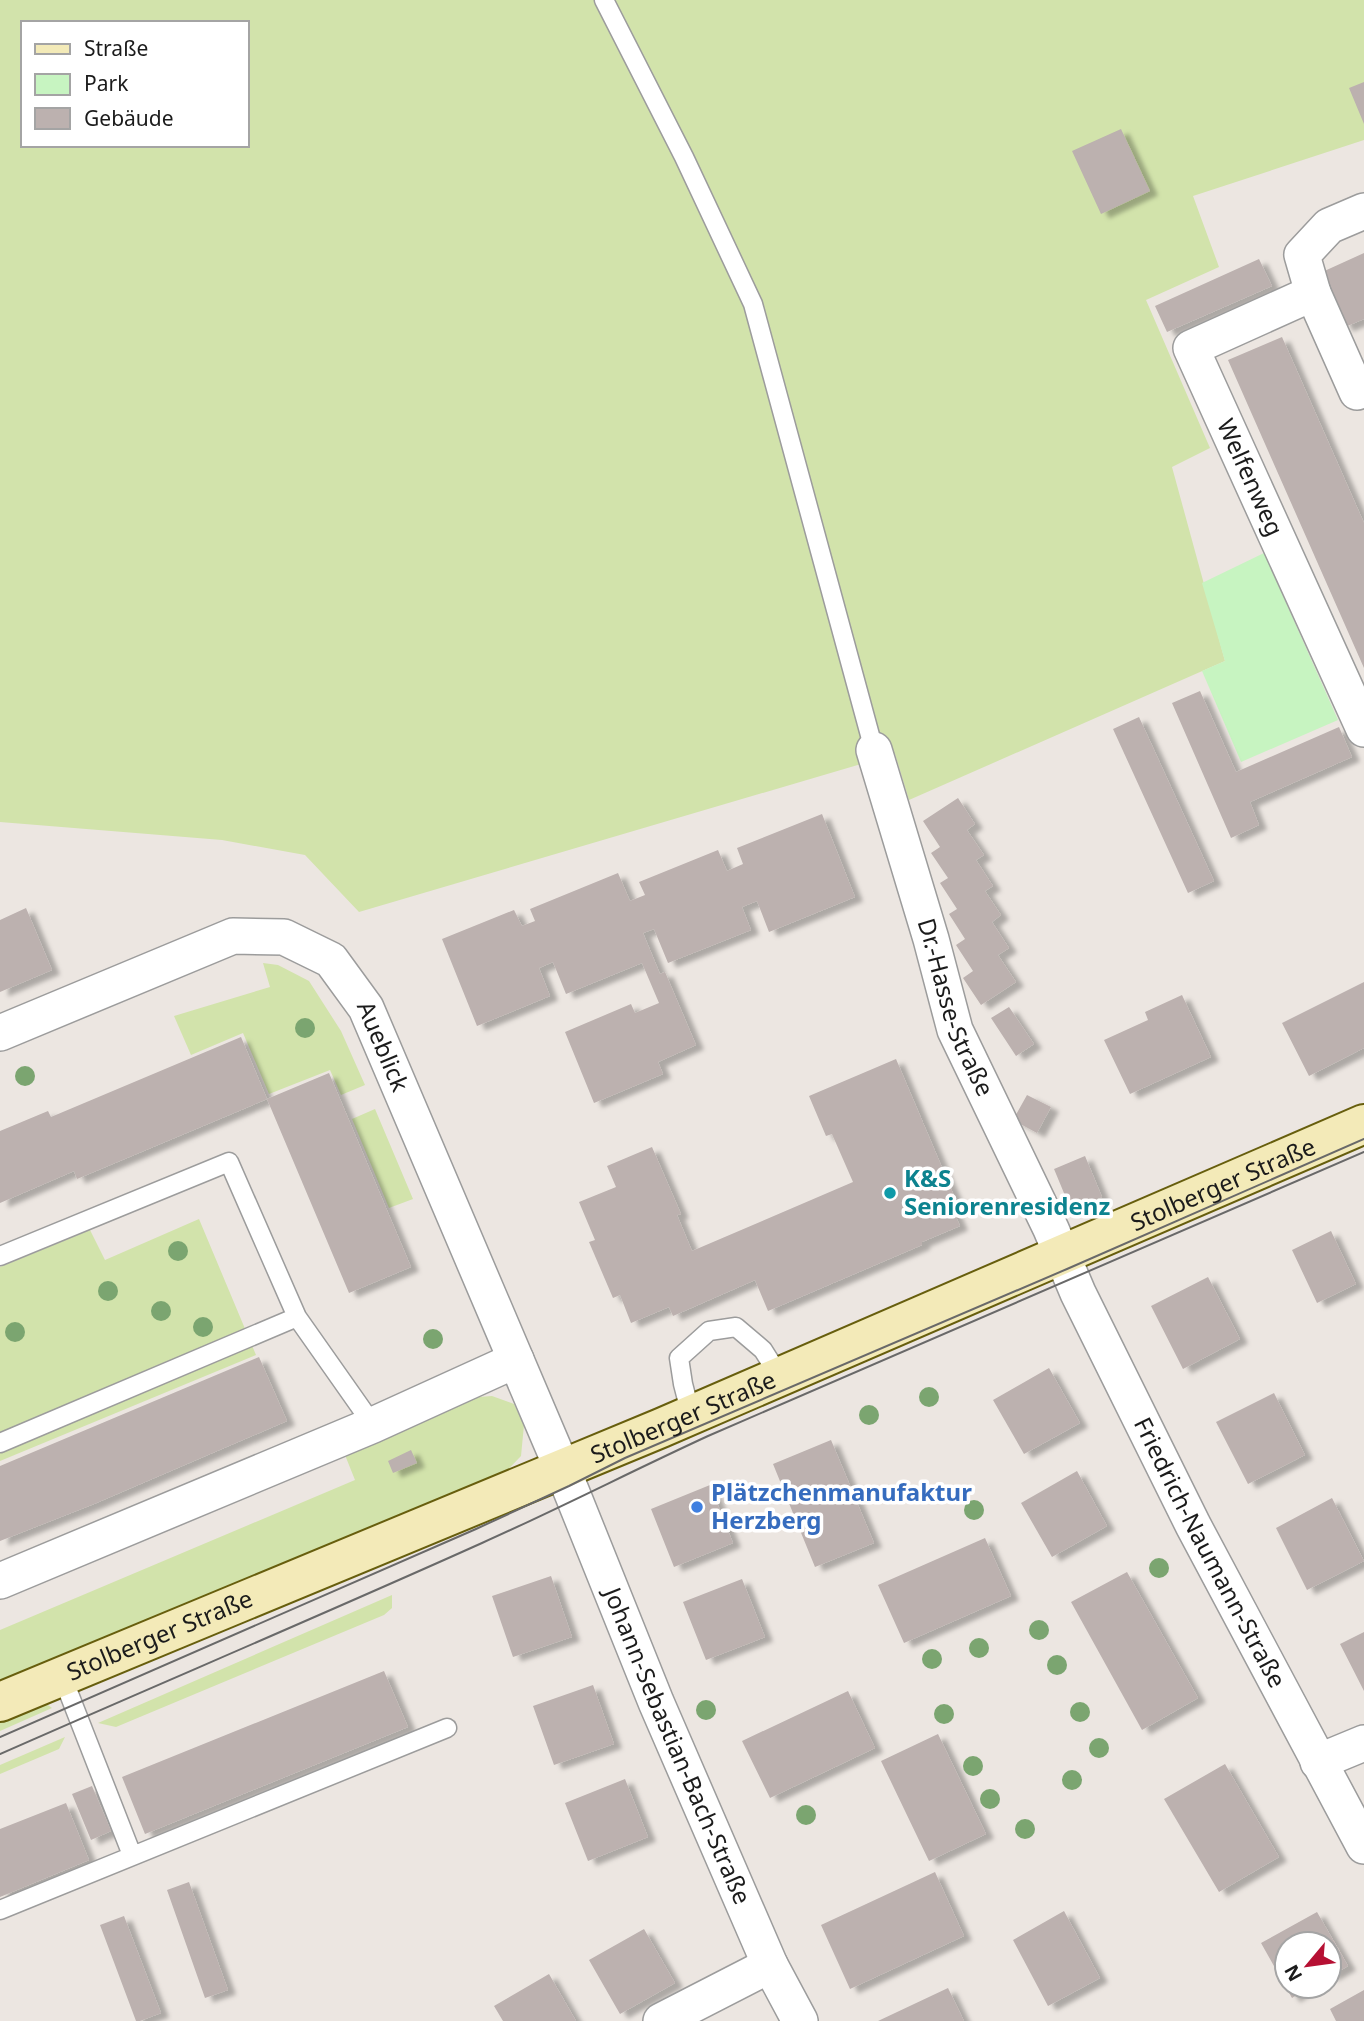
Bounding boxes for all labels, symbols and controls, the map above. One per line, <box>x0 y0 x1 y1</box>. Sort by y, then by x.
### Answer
legend <box>21 21 248 147</box>
text: Straße <box>84 34 148 62</box>
text: Park <box>84 69 129 97</box>
text: Gebäude <box>84 104 174 132</box>
street label: Welfenweg <box>1210 413 1292 541</box>
street label: Dr.-Hasse-Straße <box>911 914 1002 1101</box>
street label: Aueblick <box>350 996 418 1096</box>
street label: Stolberger Straße <box>1125 1129 1320 1238</box>
place label: K&S Seniorenresidenz <box>904 1161 1110 1222</box>
marker: K&S Seniorenresidenz <box>882 1185 898 1201</box>
street label: Stolberger Straße <box>585 1362 781 1471</box>
street label: Friedrich-Naumann-Straße <box>1127 1411 1295 1693</box>
place label: Plätzchenmanufaktur Herzberg <box>711 1475 972 1536</box>
marker: Plätzchenmanufaktur Herzberg <box>689 1499 705 1515</box>
street label: Johann-Sebastian-Bach-Straße <box>596 1580 760 1909</box>
street label: Stolberger Straße <box>61 1581 257 1688</box>
north arrow <box>1273 1930 1343 2000</box>
text: N <box>1278 1960 1308 1986</box>

